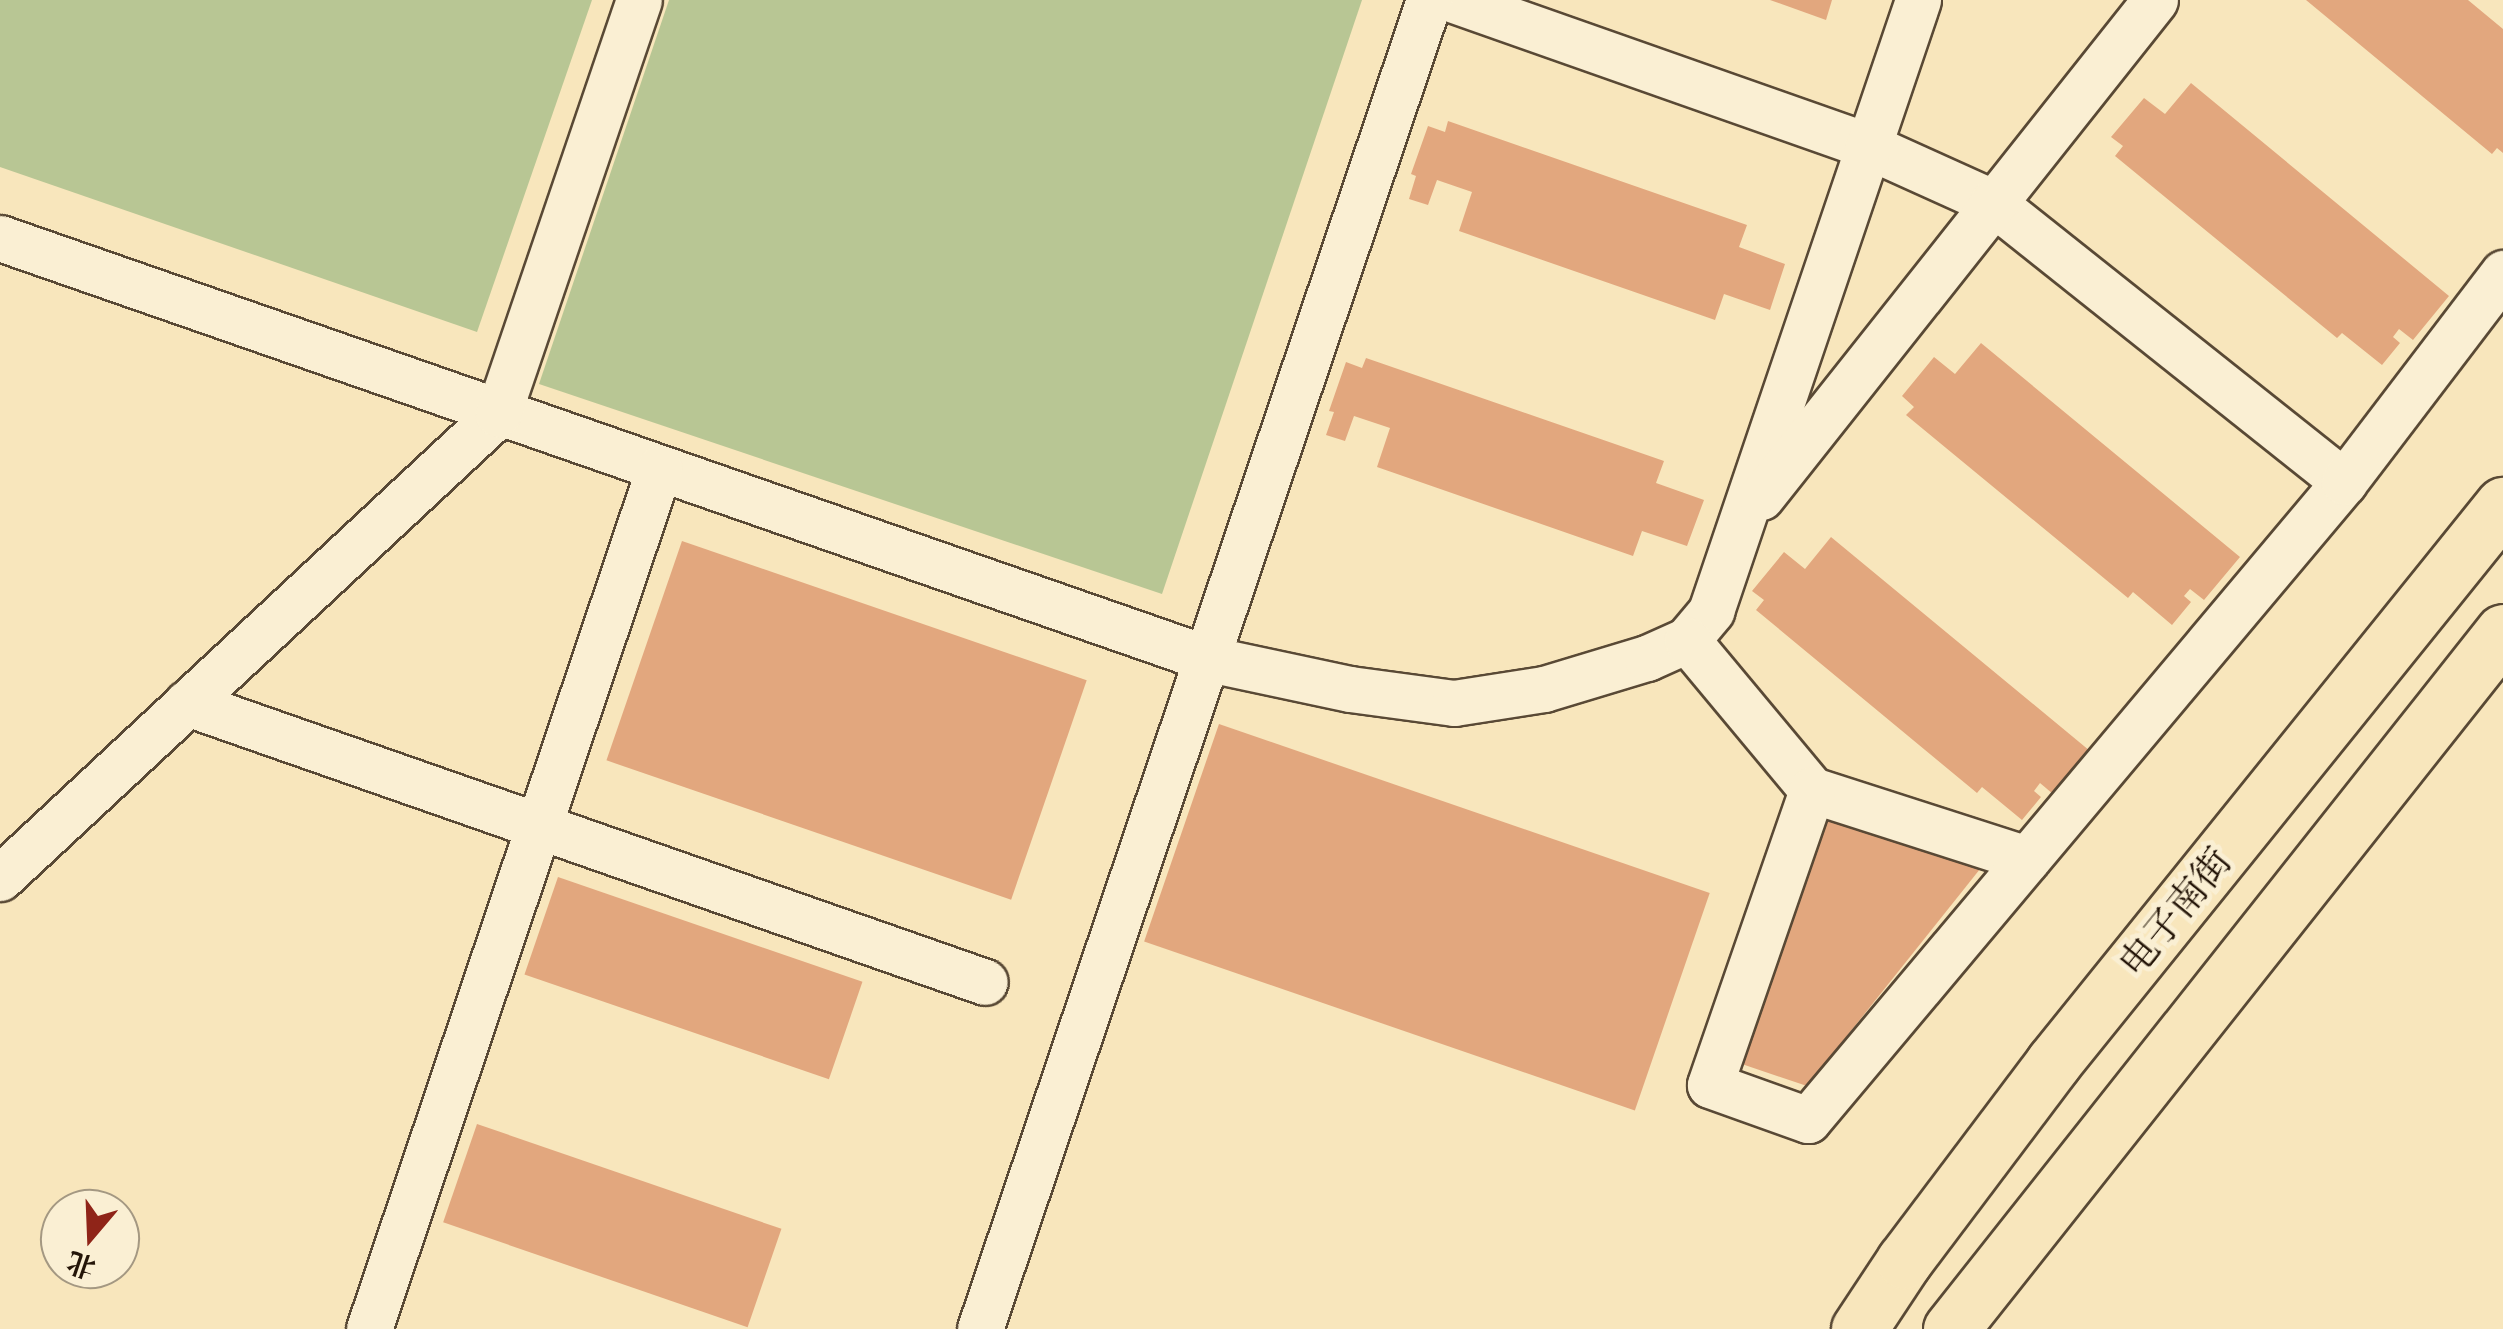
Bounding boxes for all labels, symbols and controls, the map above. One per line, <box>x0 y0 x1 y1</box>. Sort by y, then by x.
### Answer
street label: 电子南街 <box>2109 839 2241 985</box>
north arrow <box>40 1189 140 1289</box>
text: 北 <box>61 1242 101 1290</box>

